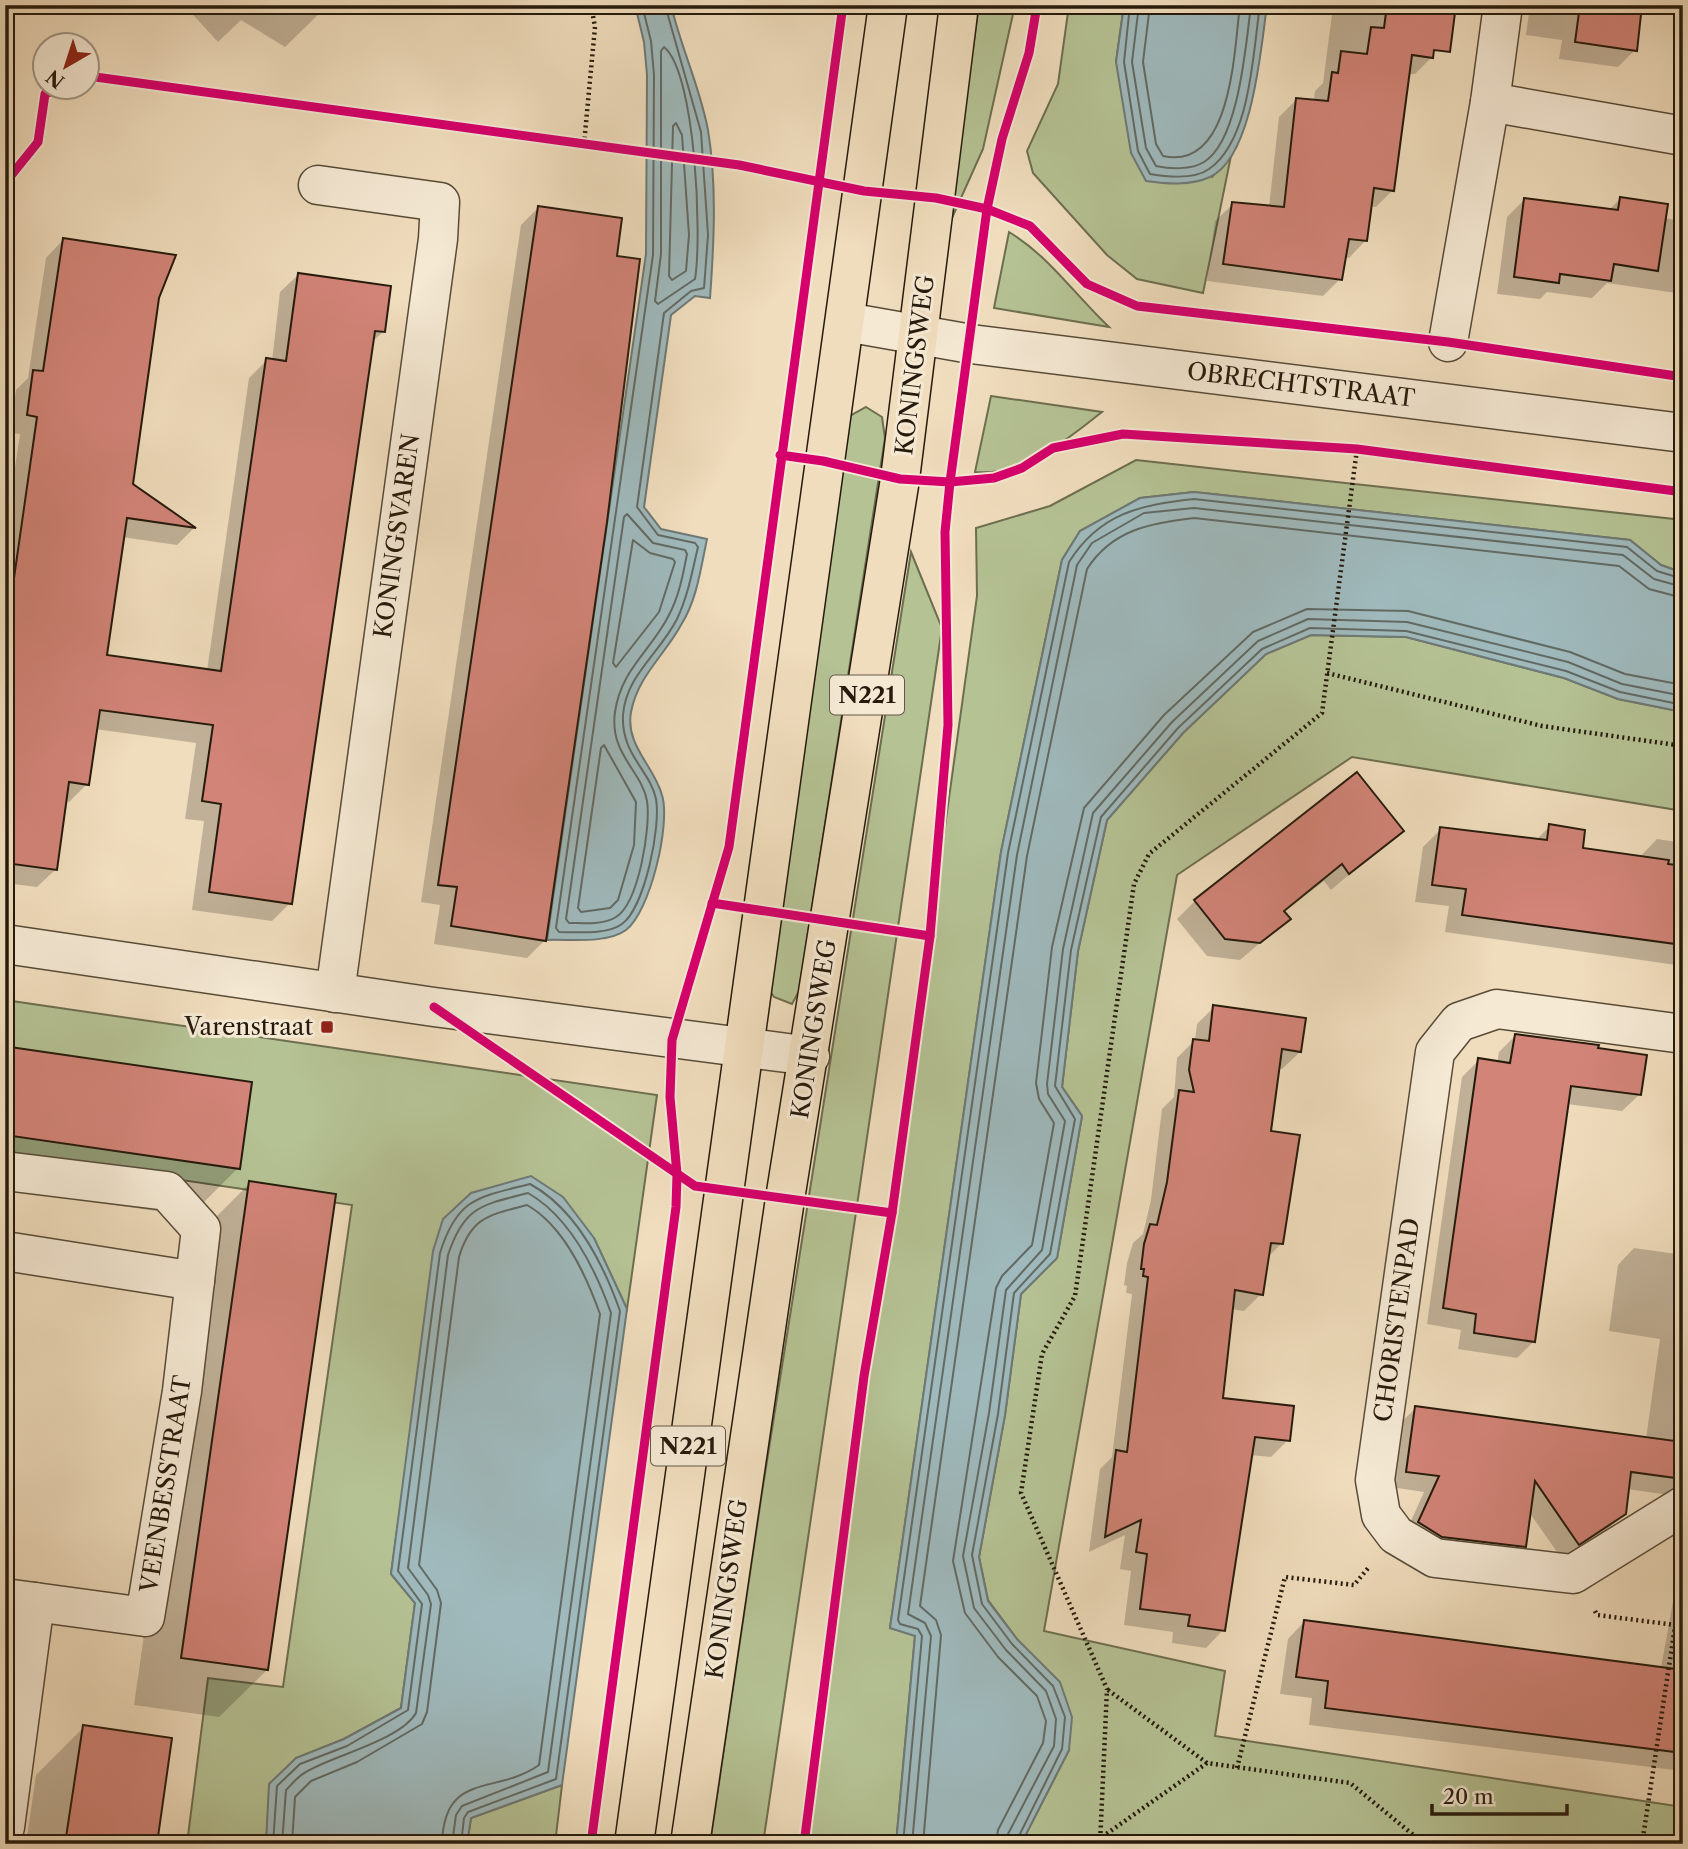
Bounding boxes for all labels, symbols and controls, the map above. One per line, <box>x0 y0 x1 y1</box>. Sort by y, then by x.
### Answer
north arrow <box>32 32 102 102</box>
text: N <box>42 65 69 93</box>
street label: KONINGSWEG <box>889 273 940 457</box>
street label: OBRECHTSTRAAT <box>1186 356 1417 413</box>
street label: KONINGSVAREN <box>368 432 425 640</box>
road number: N221 <box>830 676 904 715</box>
street label: KONINGSWEG <box>785 937 842 1121</box>
place label: Varenstraat <box>183 1012 314 1041</box>
marker: Varenstraat <box>319 1019 335 1035</box>
street label: CHORISTENPAD <box>1368 1216 1425 1424</box>
street label: VEENBESSTRAAT <box>134 1373 197 1596</box>
road number: N221 <box>651 1427 725 1466</box>
street label: KONINGSWEG <box>700 1497 753 1681</box>
scale bar <box>1432 1772 1567 1816</box>
text: 20 m <box>1443 1784 1494 1809</box>

